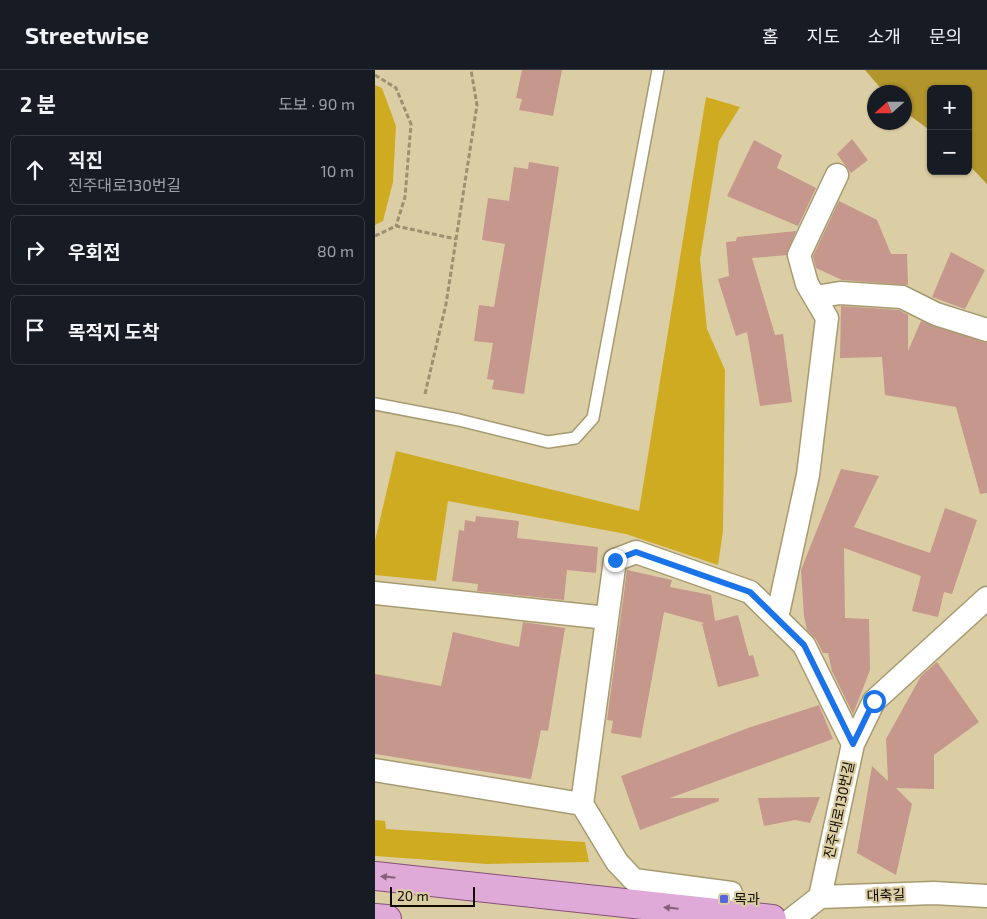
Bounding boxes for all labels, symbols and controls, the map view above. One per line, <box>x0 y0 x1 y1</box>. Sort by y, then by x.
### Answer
text: Streetwise <box>25 20 149 49</box>
text: 홈 <box>762 25 779 47</box>
text: 지도 <box>807 25 840 47</box>
text: 소개 <box>868 25 901 47</box>
text: 문의 <box>929 25 962 47</box>
north arrow <box>867 85 912 130</box>
map controls <box>927 85 972 175</box>
button: + <box>927 85 972 130</box>
text: 2 분 <box>20 91 56 116</box>
text: 도보 · 90 m <box>278 94 355 113</box>
button: − <box>927 130 972 175</box>
text: 직진 <box>68 148 103 171</box>
icon: ahead <box>21 156 49 184</box>
text: 10 m <box>320 161 354 180</box>
text: 진주대로130번길 <box>68 175 181 194</box>
icon: right <box>21 236 49 264</box>
text: 우회전 <box>68 240 120 263</box>
text: 80 m <box>317 241 354 260</box>
icon: arrive <box>21 316 49 344</box>
text: 목적지 도착 <box>68 320 160 343</box>
route end <box>604 549 627 572</box>
route start <box>863 690 886 713</box>
street label: 진주대로130번길 <box>820 760 857 860</box>
one-way arrow <box>380 873 396 881</box>
scale bar <box>390 884 475 907</box>
street label: 대축길 <box>866 885 906 904</box>
text: 20 m <box>397 887 429 904</box>
place label: 목과 <box>734 890 760 907</box>
marker: 목과 <box>718 893 730 905</box>
one-way arrow <box>663 904 679 912</box>

